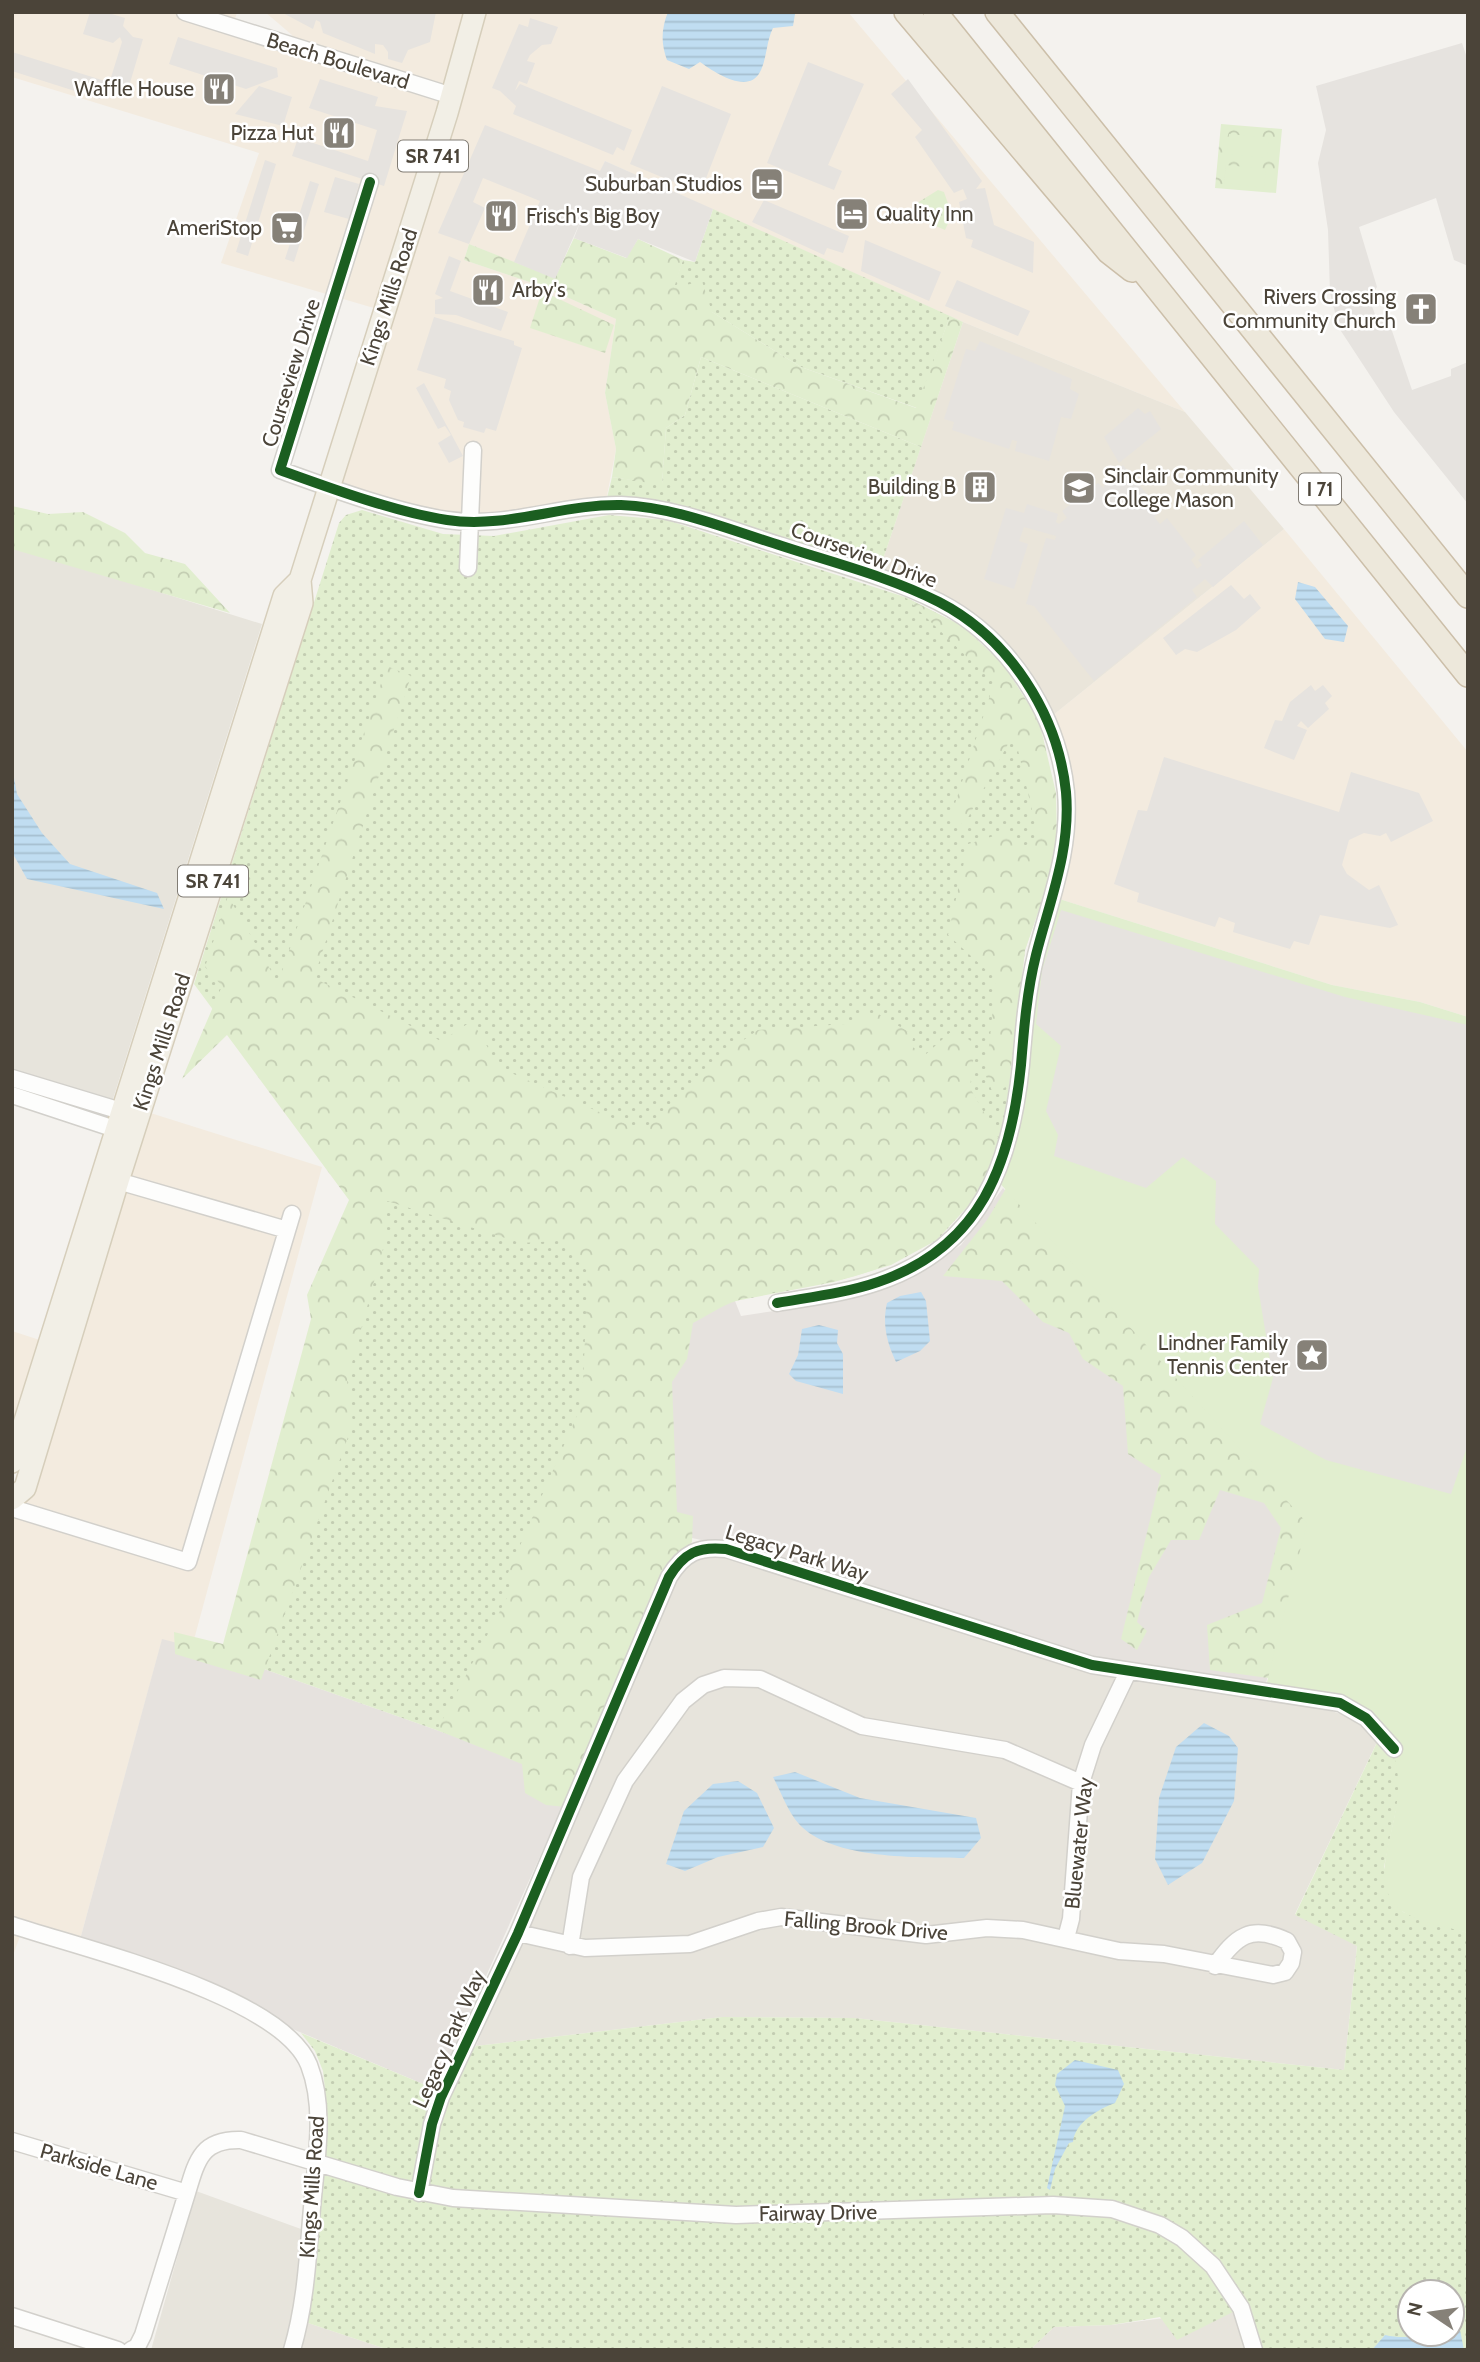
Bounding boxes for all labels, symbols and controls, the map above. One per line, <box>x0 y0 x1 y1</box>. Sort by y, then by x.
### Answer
street label: Beach Boulevard <box>264 27 413 94</box>
restaurant icon: Waffle House <box>200 70 238 108</box>
place label: Waffle House <box>74 76 194 101</box>
restaurant icon: Pizza Hut <box>320 114 358 152</box>
place label: Pizza Hut <box>230 120 314 145</box>
road number: SR 741 <box>398 140 468 172</box>
hotel icon: Suburban Studios <box>748 165 786 203</box>
place label: Suburban Studios <box>585 171 742 196</box>
hotel icon: Quality Inn <box>833 195 871 233</box>
restaurant icon: Frisch's Big Boy <box>482 197 520 235</box>
place label: Quality Inn <box>876 201 974 226</box>
place label: Frisch's Big Boy <box>526 203 660 228</box>
supermarket icon: AmeriStop <box>268 209 306 247</box>
place label: AmeriStop <box>167 215 262 240</box>
street label: Kings Mills Road <box>355 225 422 369</box>
restaurant icon: Arby's <box>469 271 507 309</box>
place label: Arby's <box>512 277 566 302</box>
place label: Rivers Crossing Community Church <box>1223 284 1397 333</box>
church icon: Rivers Crossing Community Church <box>1402 290 1440 328</box>
street label: Courseview Drive <box>256 295 325 450</box>
place label: Sinclair Community College Mason <box>1104 463 1279 512</box>
building icon: Building B <box>961 468 999 506</box>
school or university icon: Sinclair Community College Mason <box>1060 469 1098 507</box>
place label: Building B <box>868 474 956 499</box>
road number: I 71 <box>1299 474 1341 504</box>
street label: Courseview Drive <box>788 516 941 593</box>
road number: SR 741 <box>178 866 248 897</box>
street label: Kings Mills Road <box>128 970 195 1114</box>
place label: Lindner Family Tennis Center <box>1158 1330 1288 1379</box>
place icon: Lindner Family Tennis Center <box>1293 1336 1331 1374</box>
street label: Legacy Park Way <box>723 1519 872 1586</box>
street label: Bluewater Way <box>1059 1775 1098 1910</box>
street label: Falling Brook Drive <box>783 1906 949 1945</box>
street label: Legacy Park Way <box>407 1966 490 2112</box>
street label: Kings Mills Road <box>294 2115 329 2259</box>
street label: Parkside Lane <box>37 2138 161 2195</box>
street label: Fairway Drive <box>759 2199 878 2226</box>
north arrow <box>1396 2278 1466 2348</box>
text: N <box>1402 2300 1428 2318</box>

